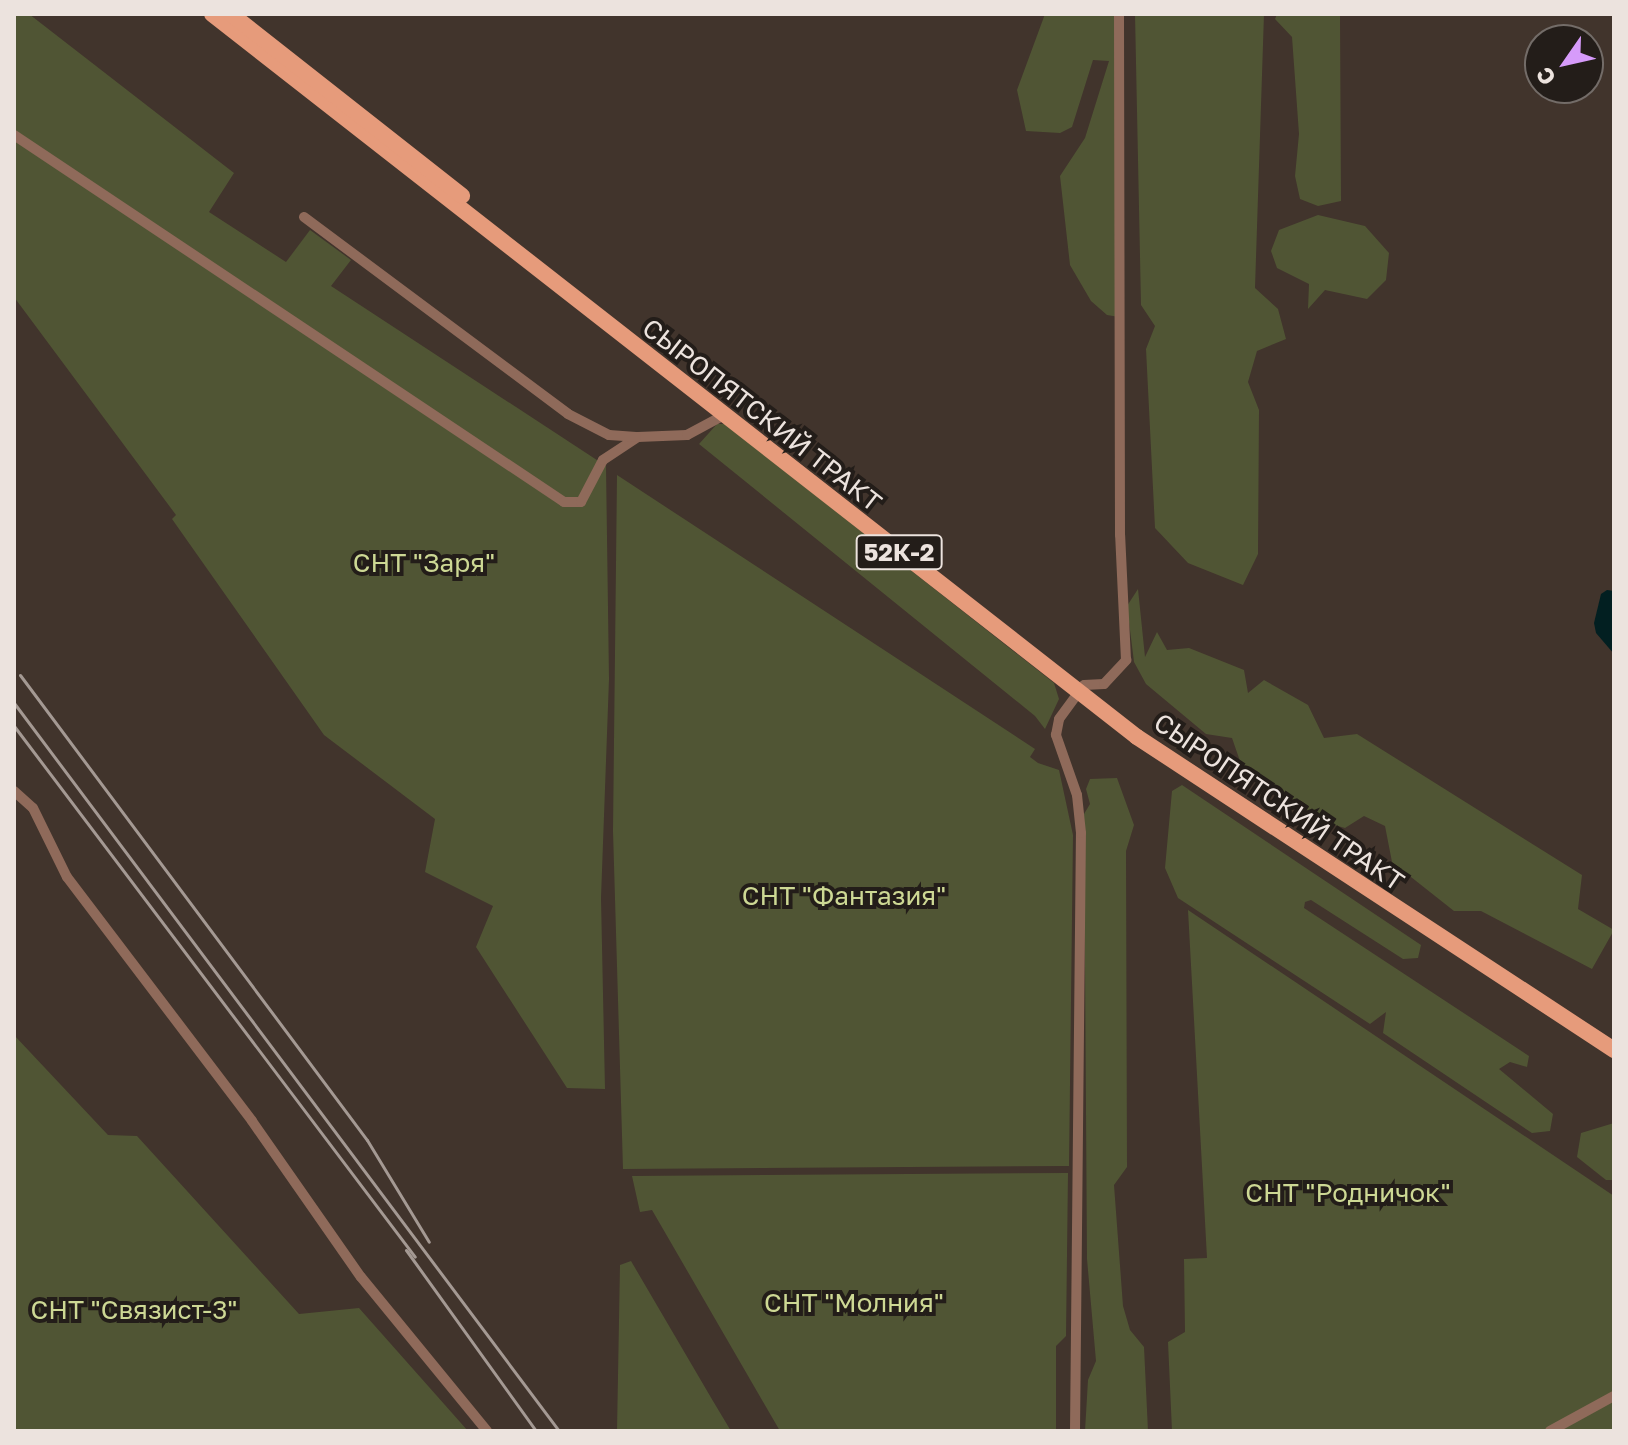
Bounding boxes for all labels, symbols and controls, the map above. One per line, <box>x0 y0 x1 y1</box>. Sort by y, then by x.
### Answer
north arrow <box>1524 24 1604 104</box>
text: С <box>1530 63 1561 91</box>
street label: СЫРОПЯТСКИЙ ТРАКТ <box>636 312 888 518</box>
road number: 52К-2 <box>855 532 943 572</box>
park label: СНТ "Заря" <box>353 547 495 579</box>
street label: СЫРОПЯТСКИЙ ТРАКТ <box>1148 707 1410 897</box>
park label: СНТ "Фантазия" <box>742 880 946 912</box>
park label: СНТ "Родничок" <box>1245 1177 1451 1209</box>
park label: СНТ "Молния" <box>764 1287 944 1319</box>
park label: СНТ "Связист-3" <box>31 1294 237 1326</box>

